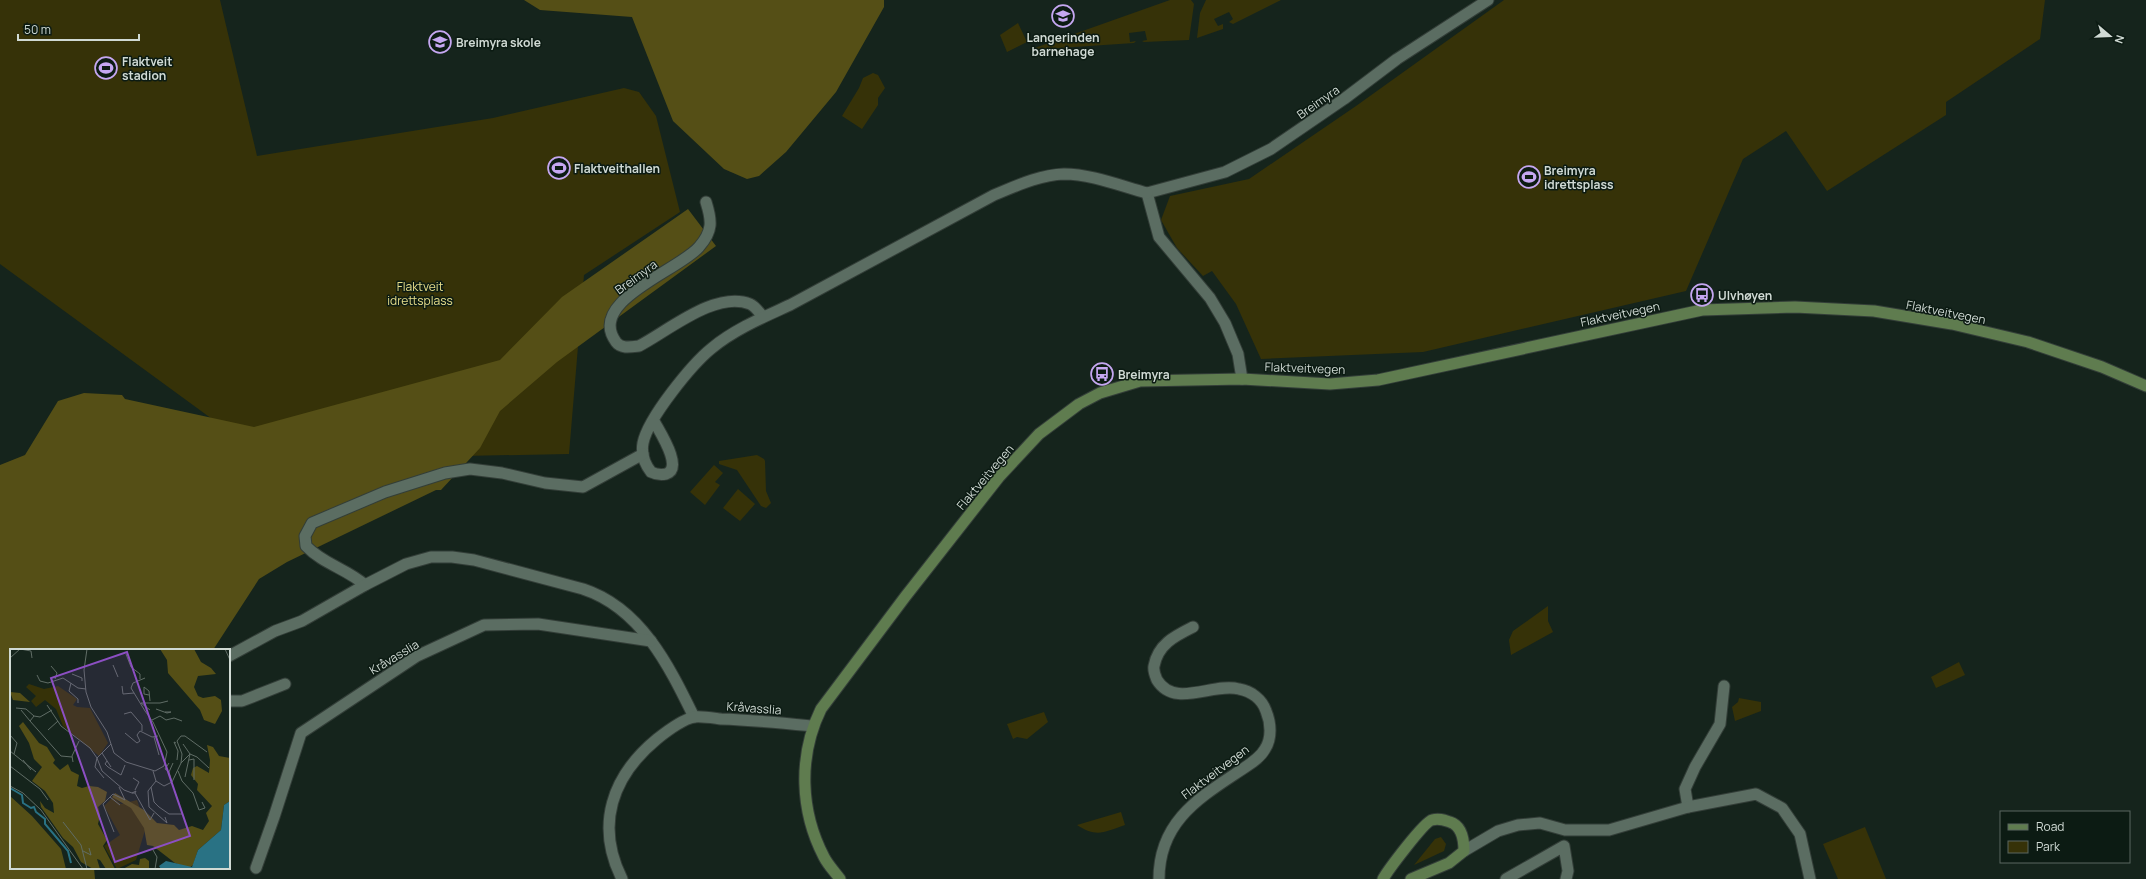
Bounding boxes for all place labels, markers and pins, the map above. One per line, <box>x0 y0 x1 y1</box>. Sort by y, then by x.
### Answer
school or university icon: Langerinden barnehage <box>1050 3 1076 29</box>
school or university icon: Breimyra skole <box>427 29 453 55</box>
place label: Langerinden barnehage <box>1027 29 1099 60</box>
place label: Breimyra skole <box>456 34 541 51</box>
place label: Flaktveit stadion <box>122 53 172 84</box>
sports icon: Flaktveit stadion <box>93 55 119 81</box>
sports icon: Flaktveithallen <box>546 155 572 181</box>
place label: Flaktveithallen <box>574 160 660 177</box>
place label: Breimyra idrettsplass <box>1544 162 1614 193</box>
sports icon: Breimyra idrettsplass <box>1516 164 1542 190</box>
bus stop icon: Ulvhøyen <box>1689 282 1715 308</box>
place label: Ulvhøyen <box>1718 287 1772 304</box>
bus stop icon: Breimyra <box>1089 361 1115 387</box>
place label: Breimyra <box>1118 366 1170 383</box>

